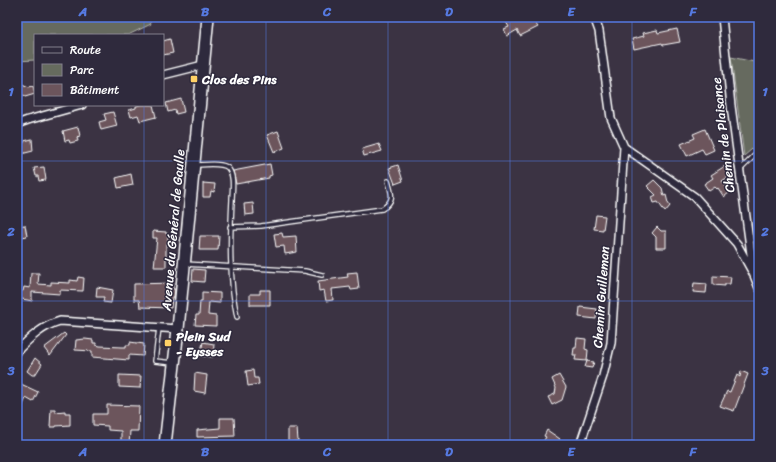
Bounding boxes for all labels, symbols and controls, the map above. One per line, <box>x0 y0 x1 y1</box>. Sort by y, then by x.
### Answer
text: A <box>78 0 87 23</box>
text: B <box>201 0 210 23</box>
text: C <box>322 0 332 23</box>
text: D <box>445 0 453 23</box>
text: E <box>567 0 576 23</box>
text: F <box>688 0 697 23</box>
legend <box>34 34 164 106</box>
text: Route <box>70 39 101 61</box>
text: Parc <box>70 59 94 81</box>
place label: Clos des Pins <box>201 68 277 91</box>
marker: Clos des Pins <box>189 74 199 84</box>
street label: Chemin de Plaisance <box>704 76 741 194</box>
text: Bâtiment <box>70 79 119 101</box>
text: 1 <box>8 80 14 103</box>
text: 1 <box>762 80 768 103</box>
street label: Avenue du Général de Gaulle <box>154 148 192 313</box>
text: 2 <box>6 220 15 243</box>
text: 2 <box>760 220 769 243</box>
street label: Chemin Guilleman <box>586 245 616 349</box>
place label: Plein Sud - Eysses <box>176 325 231 363</box>
marker: Plein Sud - Eysses <box>163 338 173 348</box>
text: 3 <box>6 359 15 382</box>
text: 3 <box>760 359 769 382</box>
text: A <box>78 440 87 462</box>
text: B <box>201 440 210 462</box>
text: C <box>322 440 332 462</box>
text: D <box>445 440 453 462</box>
text: E <box>567 440 576 462</box>
text: F <box>688 440 697 462</box>

